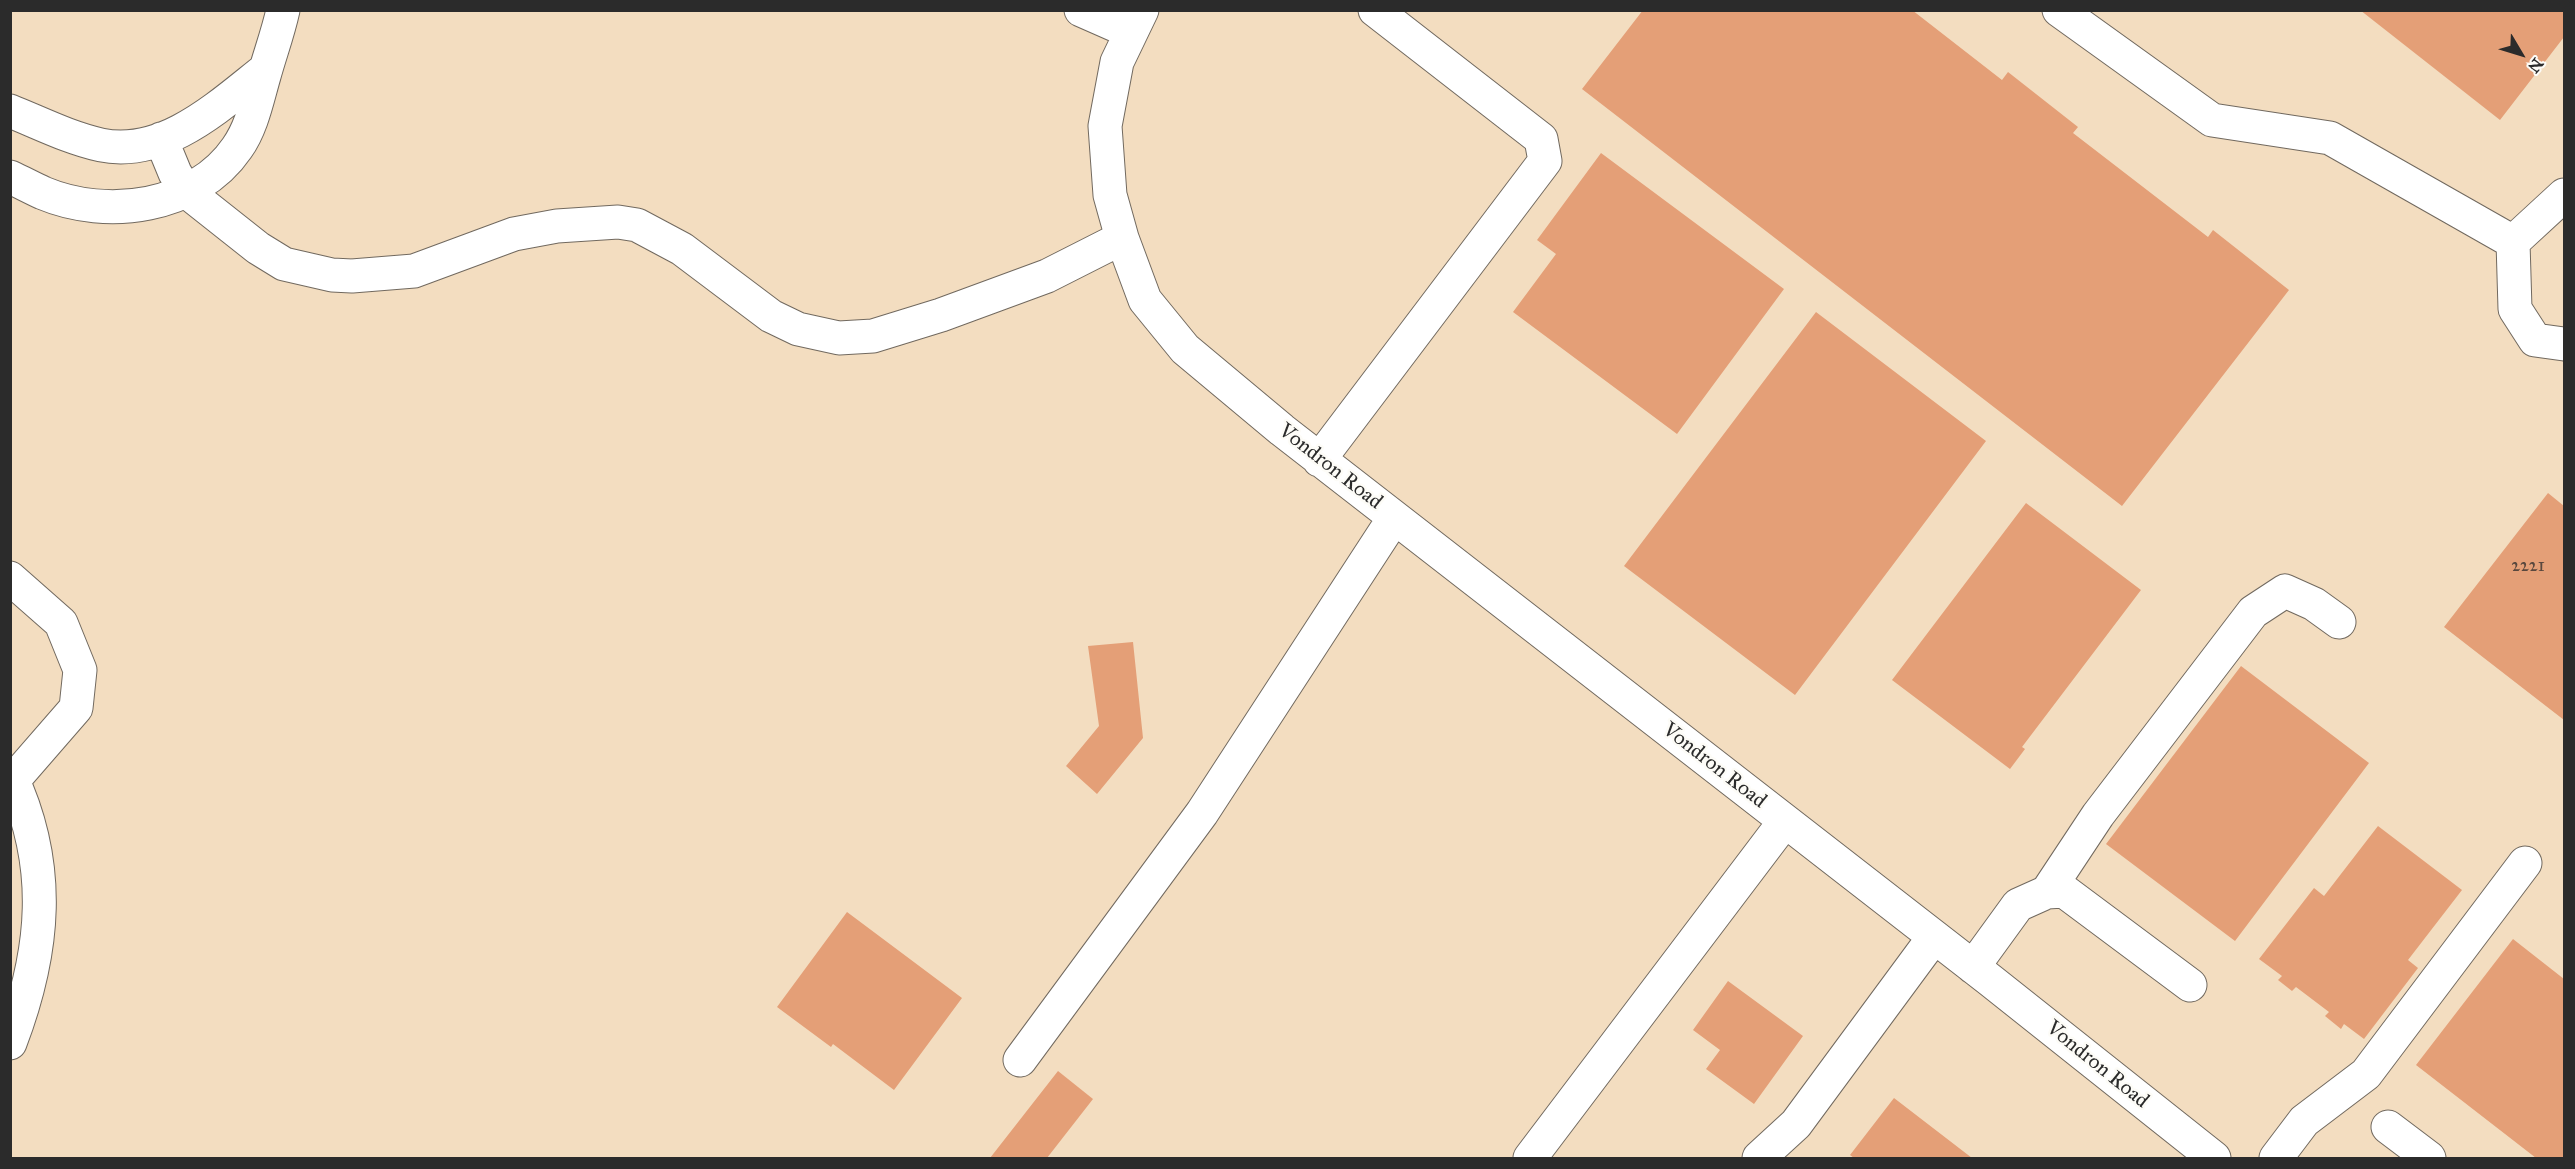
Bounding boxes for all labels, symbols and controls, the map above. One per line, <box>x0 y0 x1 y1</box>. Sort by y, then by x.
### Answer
north arrow <box>2491 24 2551 84</box>
text: N <box>2524 54 2547 77</box>
street label: Vondron Road <box>1273 419 1387 515</box>
house number: 2221 <box>2511 556 2545 578</box>
street label: Vondron Road <box>1657 718 1771 814</box>
street label: Vondron Road <box>2041 1016 2153 1114</box>

